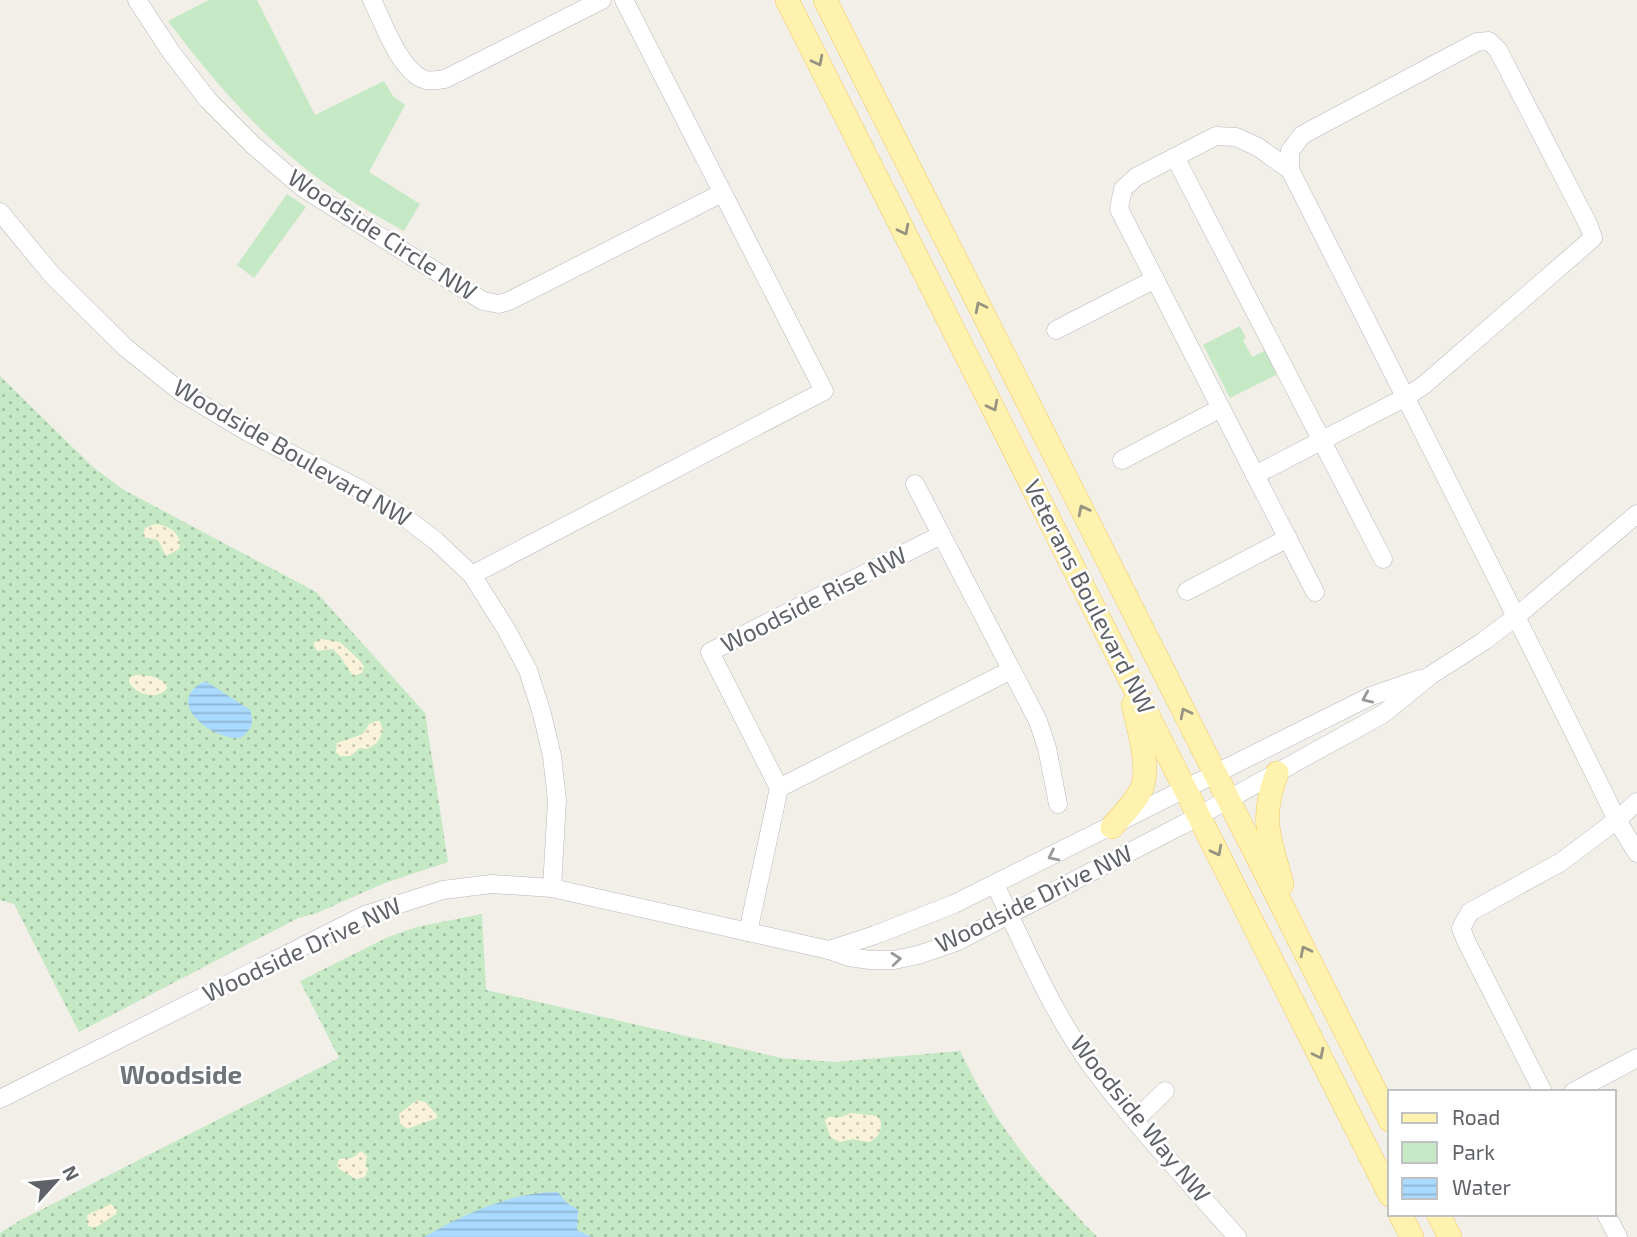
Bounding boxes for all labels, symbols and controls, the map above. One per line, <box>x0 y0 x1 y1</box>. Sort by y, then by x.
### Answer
one-way arrow <box>809 54 823 66</box>
street label: Woodside Circle NW <box>283 162 483 306</box>
one-way arrow <box>895 223 909 235</box>
one-way arrow <box>975 302 989 314</box>
street label: Woodside Boulevard NW <box>169 372 417 532</box>
one-way arrow <box>984 399 998 411</box>
street label: Veterans Boulevard NW <box>1019 474 1162 719</box>
one-way arrow <box>1077 505 1091 517</box>
street label: Woodside Rise NW <box>716 539 911 658</box>
one-way arrow <box>1362 690 1374 704</box>
one-way arrow <box>1180 708 1194 720</box>
street label: Woodside Drive NW <box>930 837 1137 958</box>
one-way arrow <box>1208 843 1222 856</box>
one-way arrow <box>1048 847 1060 861</box>
street label: Woodside Drive NW <box>198 890 405 1007</box>
one-way arrow <box>1299 946 1313 958</box>
one-way arrow <box>890 951 902 966</box>
street label: Woodside Way NW <box>1065 1029 1217 1207</box>
one-way arrow <box>1311 1047 1325 1059</box>
district label: Woodside <box>120 1058 242 1089</box>
legend <box>1388 1090 1616 1216</box>
text: Road <box>1452 1104 1500 1129</box>
text: Park <box>1452 1139 1495 1164</box>
north arrow <box>21 1146 91 1216</box>
text: N <box>58 1162 85 1184</box>
text: Water <box>1452 1174 1511 1199</box>

